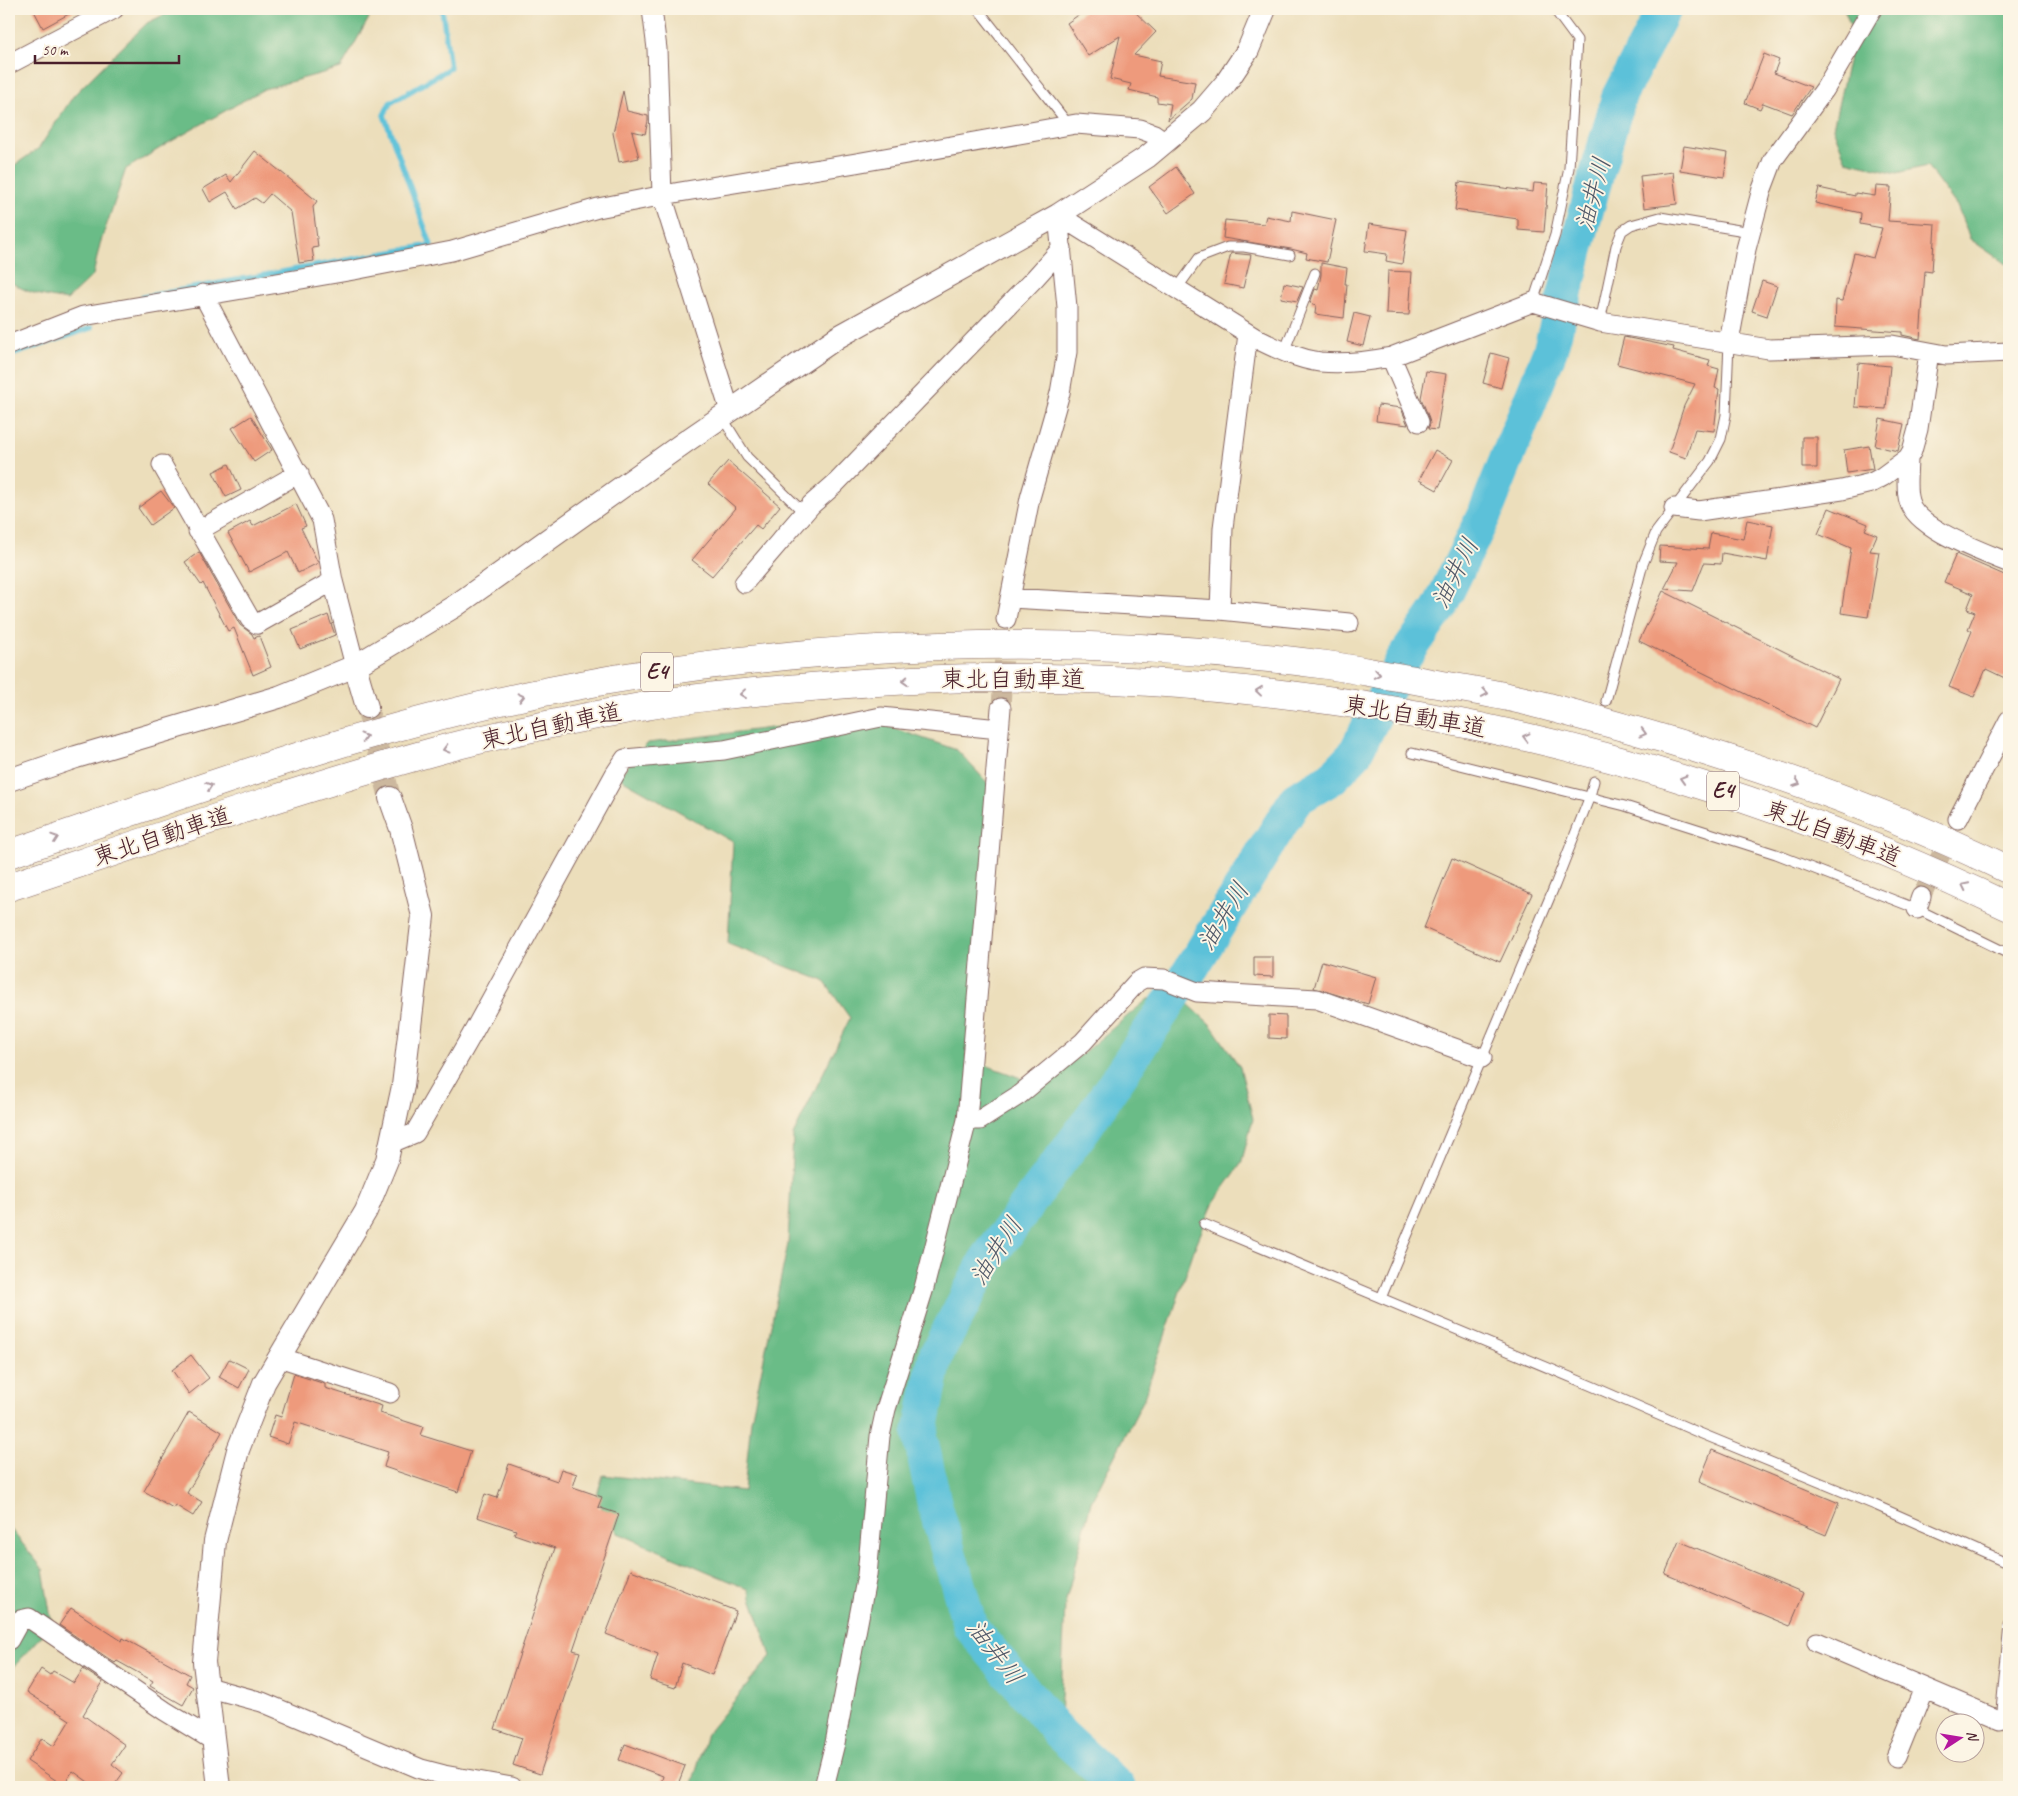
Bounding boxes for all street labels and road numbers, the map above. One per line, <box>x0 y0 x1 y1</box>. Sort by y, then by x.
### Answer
road number: E4 <box>641 652 673 692</box>
street label: 東北自動車道 <box>941 664 1085 694</box>
street label: 東北自動車道 <box>1341 689 1489 743</box>
street label: 東北自動車道 <box>477 696 625 756</box>
road number: E4 <box>1707 771 1739 810</box>
street label: 東北自動車道 <box>1760 793 1906 873</box>
street label: 東北自動車道 <box>89 799 235 873</box>

